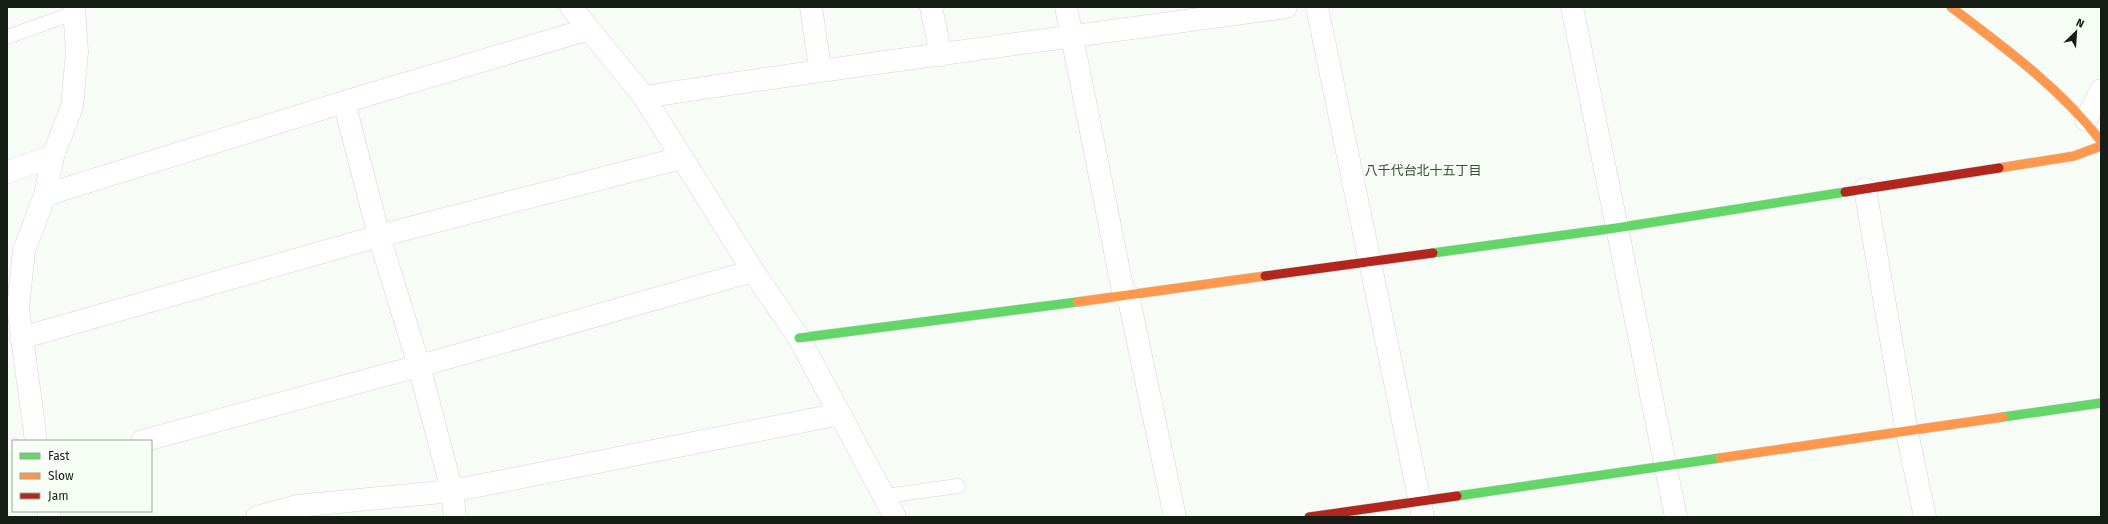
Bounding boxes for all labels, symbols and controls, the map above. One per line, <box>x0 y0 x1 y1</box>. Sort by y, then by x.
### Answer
north arrow <box>2056 12 2096 52</box>
text: N <box>2074 16 2086 31</box>
district label: 八千代台北十五丁目 <box>1364 163 1482 178</box>
legend <box>12 440 152 512</box>
text: Fast <box>48 449 70 463</box>
text: Slow <box>48 469 74 483</box>
text: Jam <box>48 489 68 503</box>

